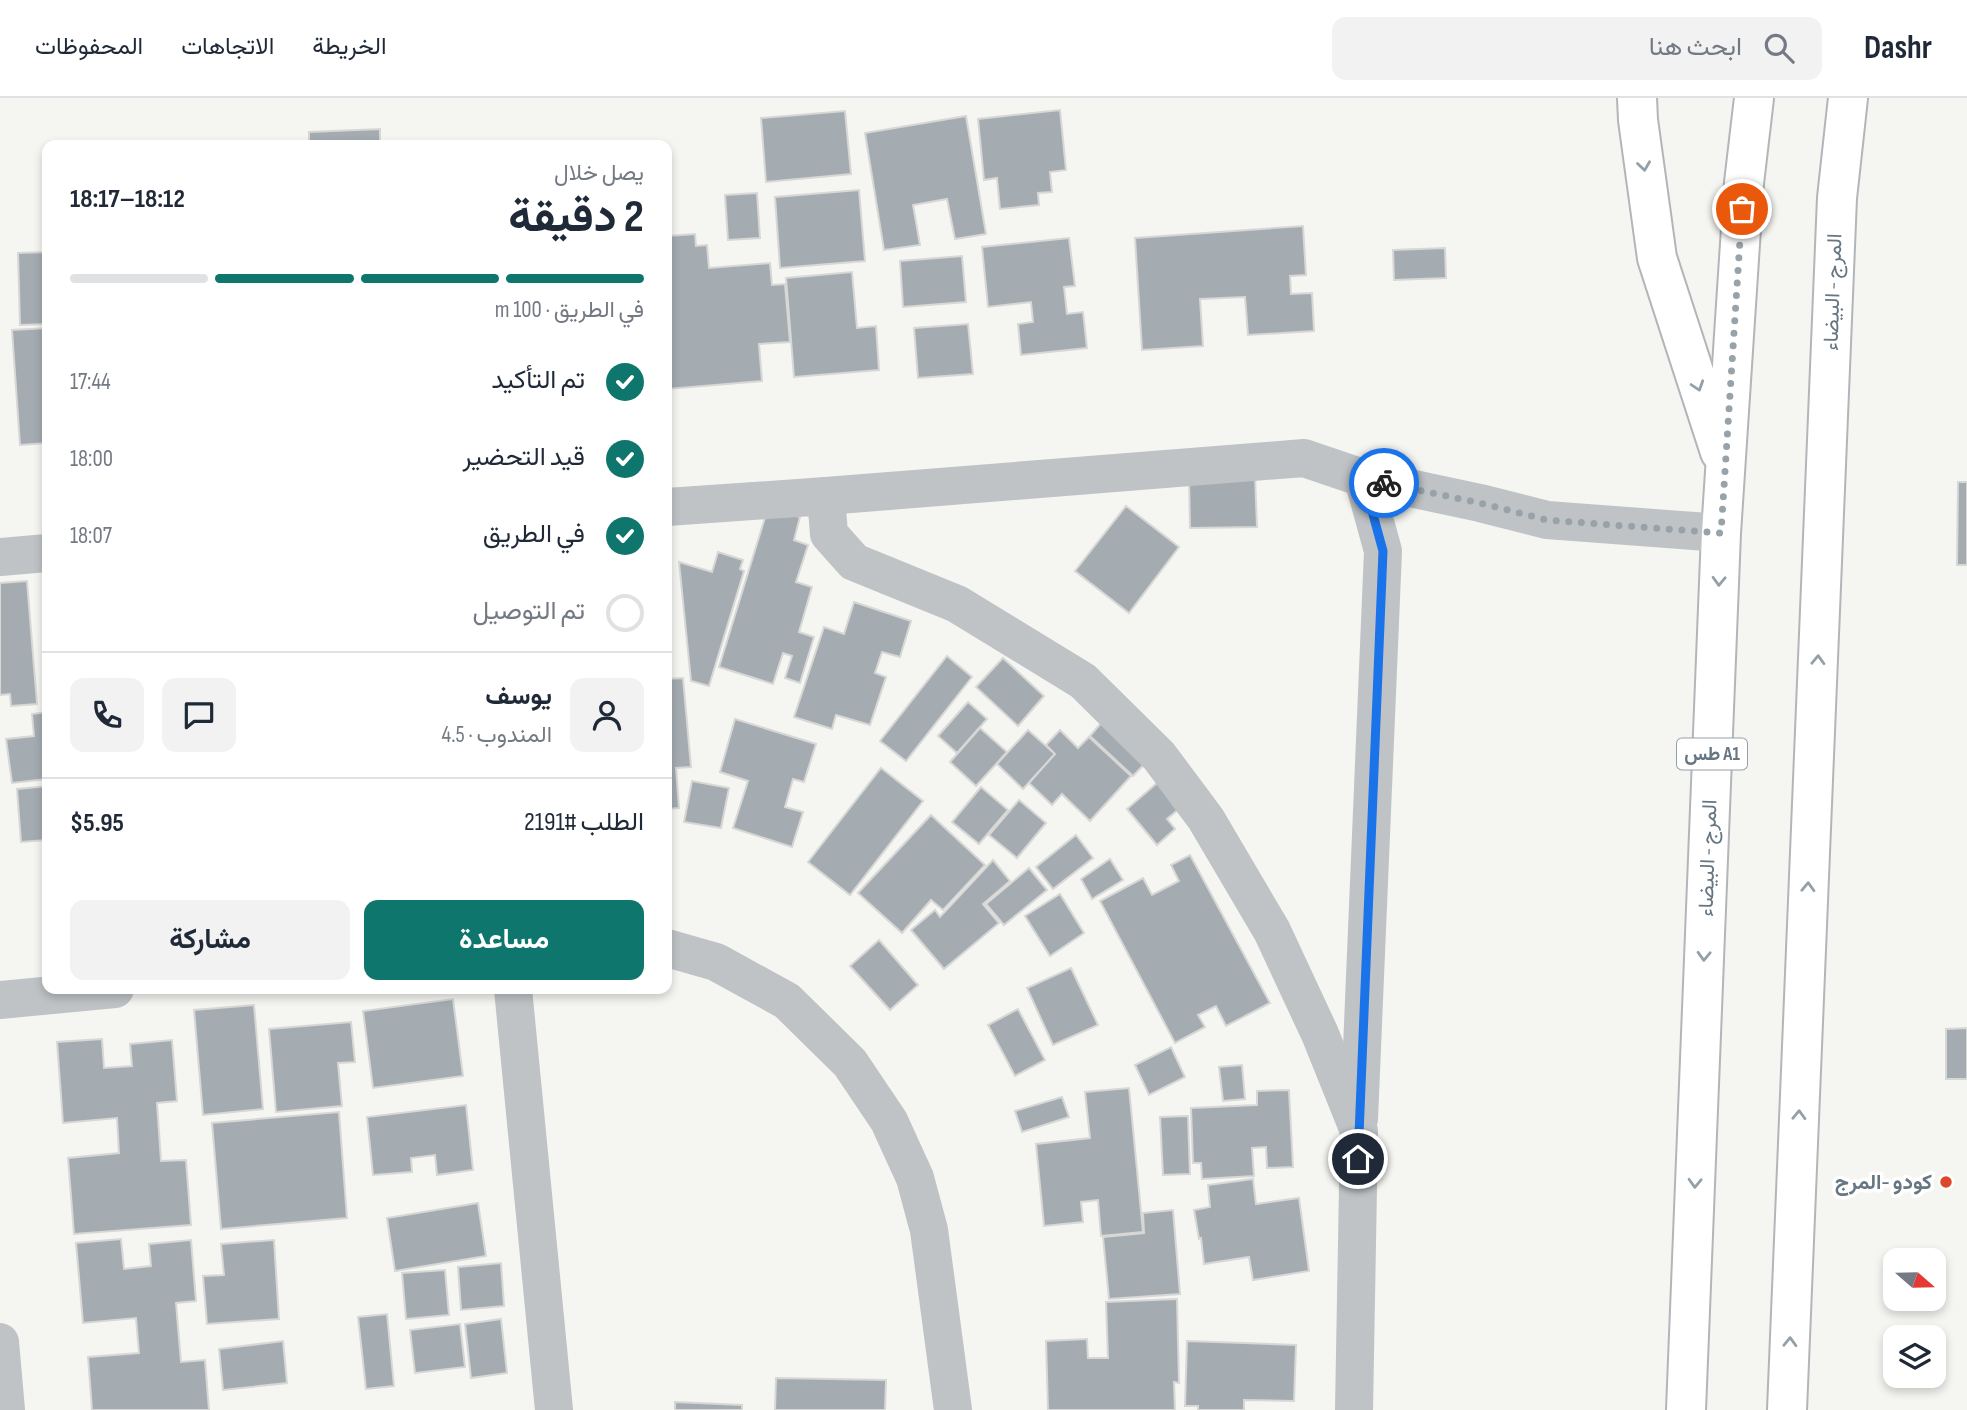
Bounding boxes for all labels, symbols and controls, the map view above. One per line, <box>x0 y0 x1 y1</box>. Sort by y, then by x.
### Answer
search box <box>1332 17 1822 80</box>
text: Dashr <box>1864 28 1932 68</box>
icon: search <box>1760 29 1798 67</box>
text: المحفوظات <box>35 32 143 61</box>
text: الاتجاهات <box>181 32 274 61</box>
text: الخريطة <box>312 32 387 61</box>
text: ابحث هنا <box>1649 32 1742 63</box>
text: يصل خلال <box>554 159 644 187</box>
one-way arrow <box>1636 160 1651 172</box>
pin <box>1712 179 1772 239</box>
text: 18:12–18:17 <box>70 184 185 215</box>
text: 2 دقيقة <box>508 190 644 245</box>
icon: bag <box>1723 190 1761 228</box>
street label: المرج - البيضاء <box>1818 233 1849 351</box>
text: في الطريق · 100 m <box>495 296 644 324</box>
icon: check <box>606 363 644 401</box>
text: تم التأكيد <box>491 365 585 396</box>
text: 17:44 <box>70 368 111 396</box>
one-way arrow <box>1690 379 1704 392</box>
icon: check <box>606 440 644 478</box>
text: قيد التحضير <box>462 442 585 473</box>
text: 18:00 <box>70 445 113 473</box>
courier <box>1349 448 1419 518</box>
icon: bike <box>1365 464 1403 502</box>
icon: check <box>606 517 644 555</box>
text: في الطريق <box>483 519 585 550</box>
text: 18:07 <box>70 522 112 550</box>
one-way arrow <box>1712 576 1727 587</box>
text: تم التوصيل <box>473 596 585 627</box>
one-way arrow <box>1810 654 1825 665</box>
button: phone <box>70 678 144 752</box>
button: chat <box>162 678 236 752</box>
button: person <box>570 678 644 752</box>
text: يوسف <box>485 681 552 712</box>
text: المندوب · 4.5 <box>442 721 552 749</box>
road number: طس A1 <box>1677 738 1747 769</box>
street label: المرج - البيضاء <box>1693 799 1724 917</box>
text: الطلب #2191 <box>524 807 644 838</box>
text: $5.95 <box>70 808 124 839</box>
one-way arrow <box>1801 881 1816 892</box>
button: مشاركة <box>70 900 350 980</box>
button: مساعدة <box>364 900 644 980</box>
one-way arrow <box>1697 950 1712 961</box>
one-way arrow <box>1792 1109 1807 1120</box>
pin <box>1328 1129 1388 1189</box>
icon: home <box>1339 1140 1377 1178</box>
place label: كودو -المرج <box>1835 1170 1932 1196</box>
marker: كودو -المرج <box>1938 1174 1954 1190</box>
one-way arrow <box>1687 1178 1702 1189</box>
north arrow <box>1883 1248 1946 1311</box>
map controls <box>1883 1248 1946 1388</box>
button: layers <box>1883 1325 1946 1388</box>
one-way arrow <box>1782 1336 1797 1347</box>

